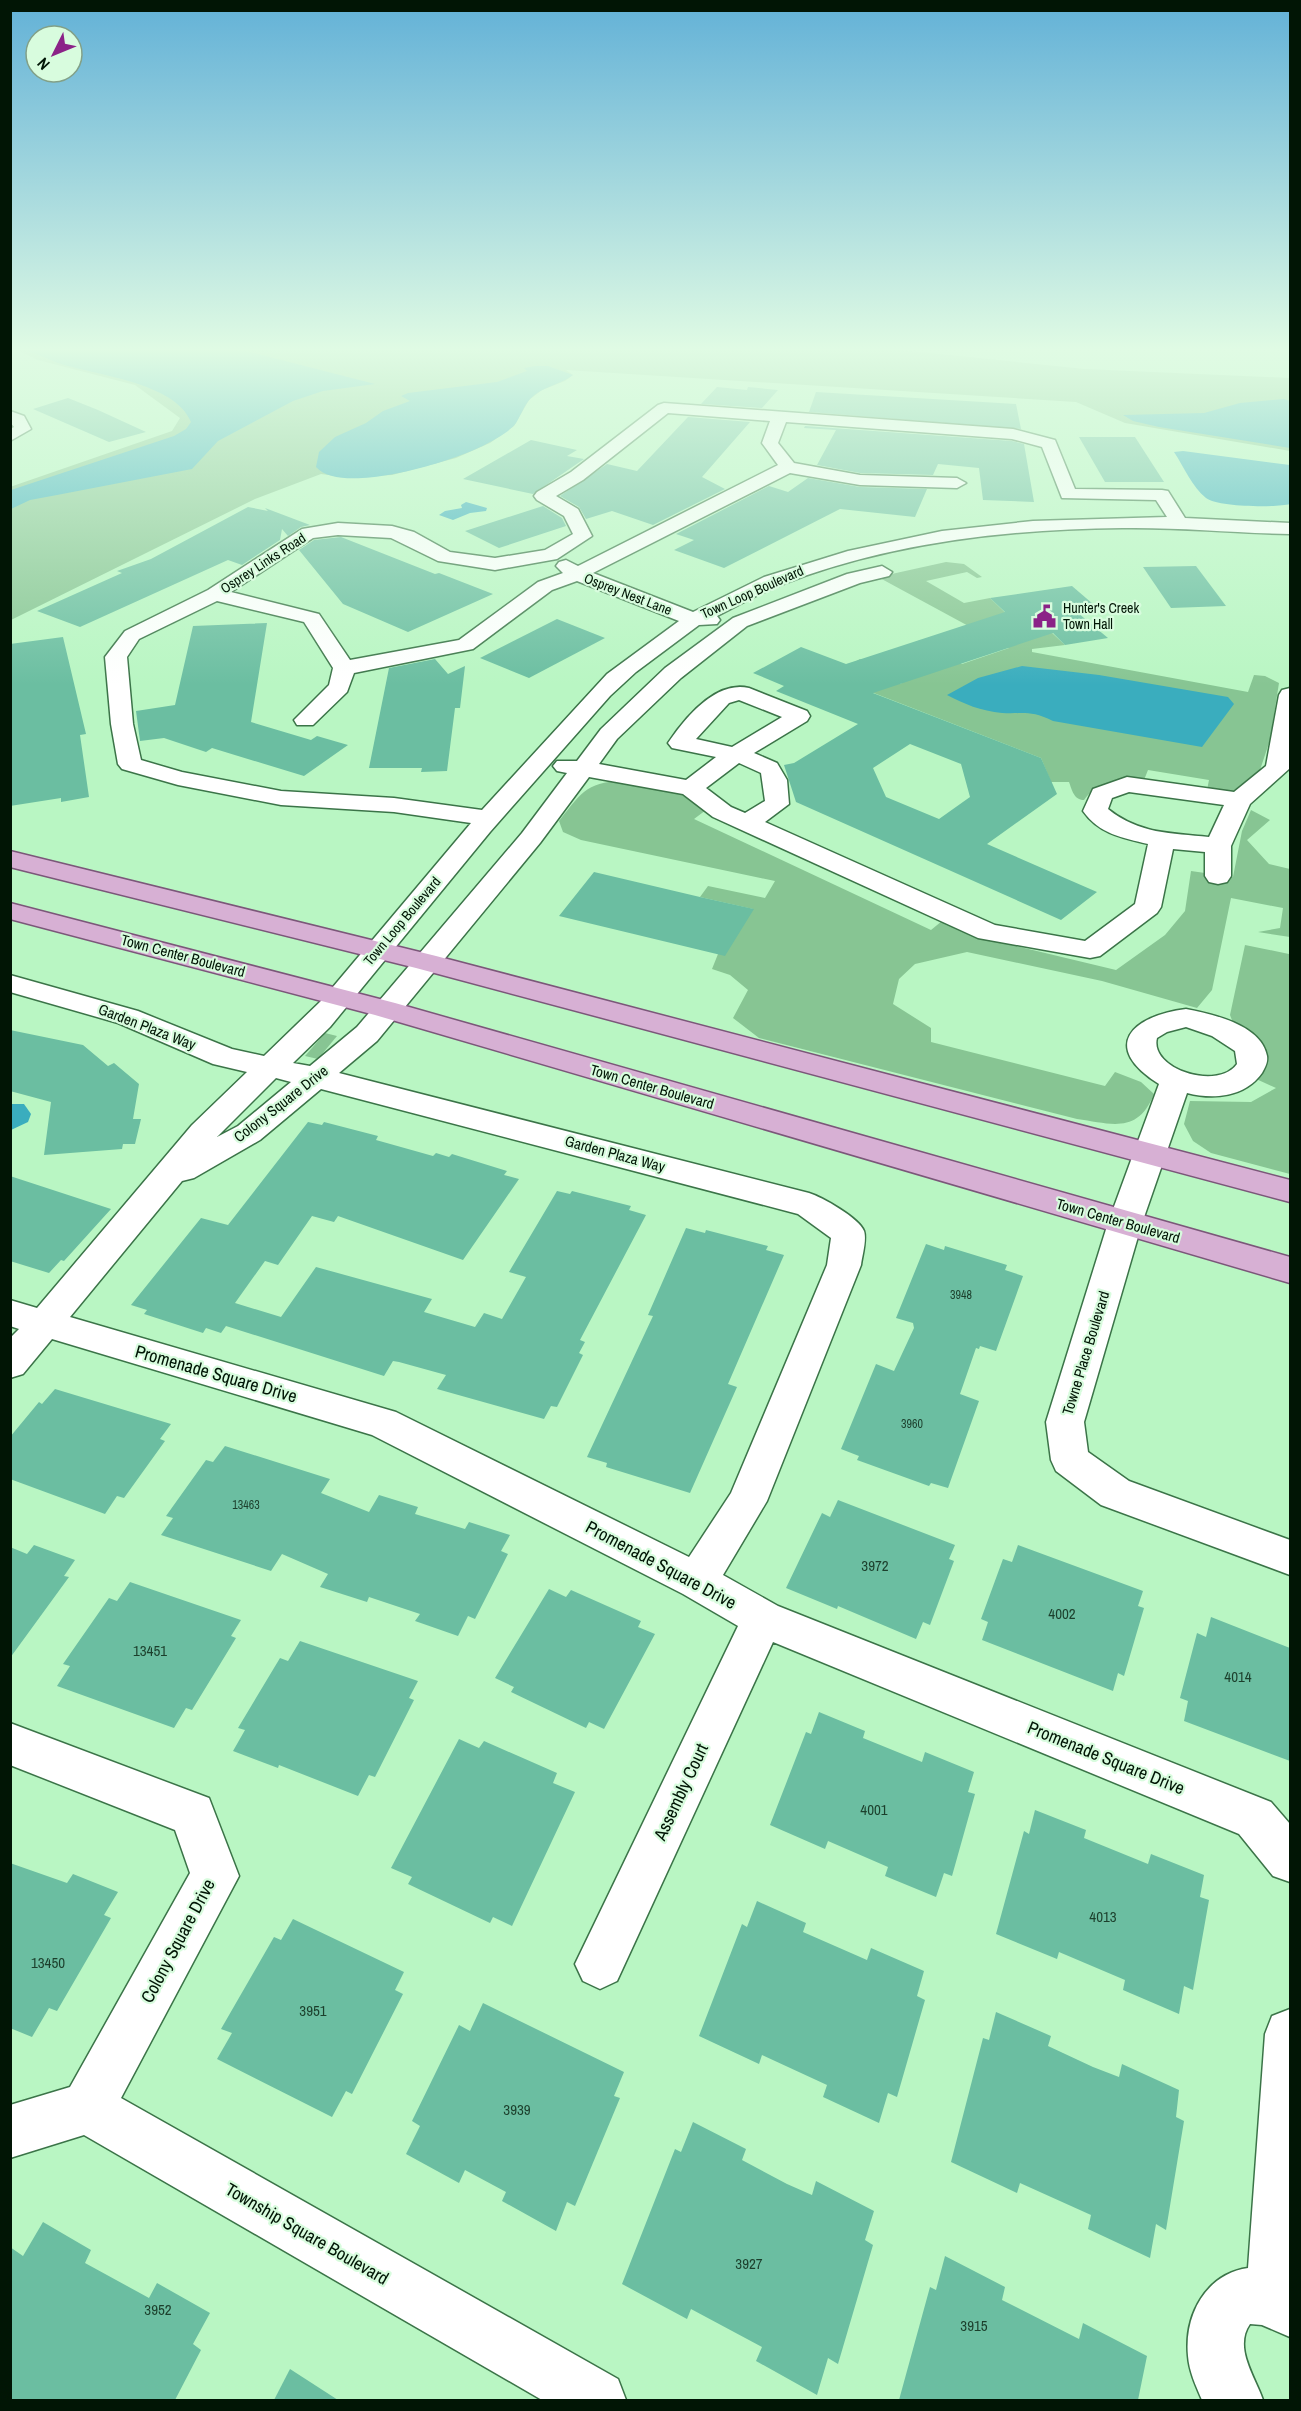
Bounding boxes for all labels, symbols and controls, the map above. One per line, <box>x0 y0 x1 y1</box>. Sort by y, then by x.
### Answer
north arrow <box>24 24 84 84</box>
text: N <box>32 53 54 75</box>
street label: Osprey Links Road <box>217 529 309 597</box>
street label: Town Loop Boulevard <box>698 561 806 623</box>
street label: Osprey Nest Lane <box>582 569 674 619</box>
place label: Hunter's Creek Town Hall <box>1063 599 1139 633</box>
public building icon: Hunter's Creek Town Hall <box>1032 603 1058 629</box>
street label: Town Loop Boulevard <box>360 873 444 969</box>
street label: Town Center Boulevard <box>119 929 248 982</box>
street label: Garden Plaza Way <box>95 998 200 1055</box>
street label: Town Center Boulevard <box>588 1059 716 1114</box>
street label: Colony Square Drive <box>229 1060 332 1147</box>
street label: Garden Plaza Way <box>563 1130 668 1177</box>
street label: Town Center Boulevard <box>1054 1193 1182 1248</box>
house number: 3948 <box>950 1287 972 1303</box>
street label: Towne Place Boulevard <box>1057 1288 1114 1417</box>
street label: Promenade Square Drive <box>132 1338 300 1409</box>
house number: 3960 <box>901 1416 923 1432</box>
house number: 13463 <box>232 1497 260 1513</box>
street label: Promenade Square Drive <box>581 1514 741 1615</box>
house number: 3972 <box>861 1555 889 1576</box>
house number: 4002 <box>1048 1603 1076 1624</box>
house number: 13451 <box>133 1640 167 1661</box>
house number: 4014 <box>1224 1666 1252 1687</box>
street label: Promenade Square Drive <box>1024 1715 1188 1800</box>
street label: Assembly Court <box>647 1739 714 1845</box>
house number: 4001 <box>860 1799 888 1820</box>
street label: Colony Square Drive <box>134 1874 221 2007</box>
house number: 4013 <box>1089 1906 1117 1927</box>
house number: 13450 <box>31 1952 65 1973</box>
house number: 3951 <box>299 2000 327 2021</box>
house number: 3939 <box>503 2099 531 2120</box>
street label: Township Square Boulevard <box>221 2177 393 2291</box>
house number: 3927 <box>735 2253 763 2274</box>
house number: 3952 <box>144 2299 172 2320</box>
house number: 3915 <box>960 2315 988 2336</box>

